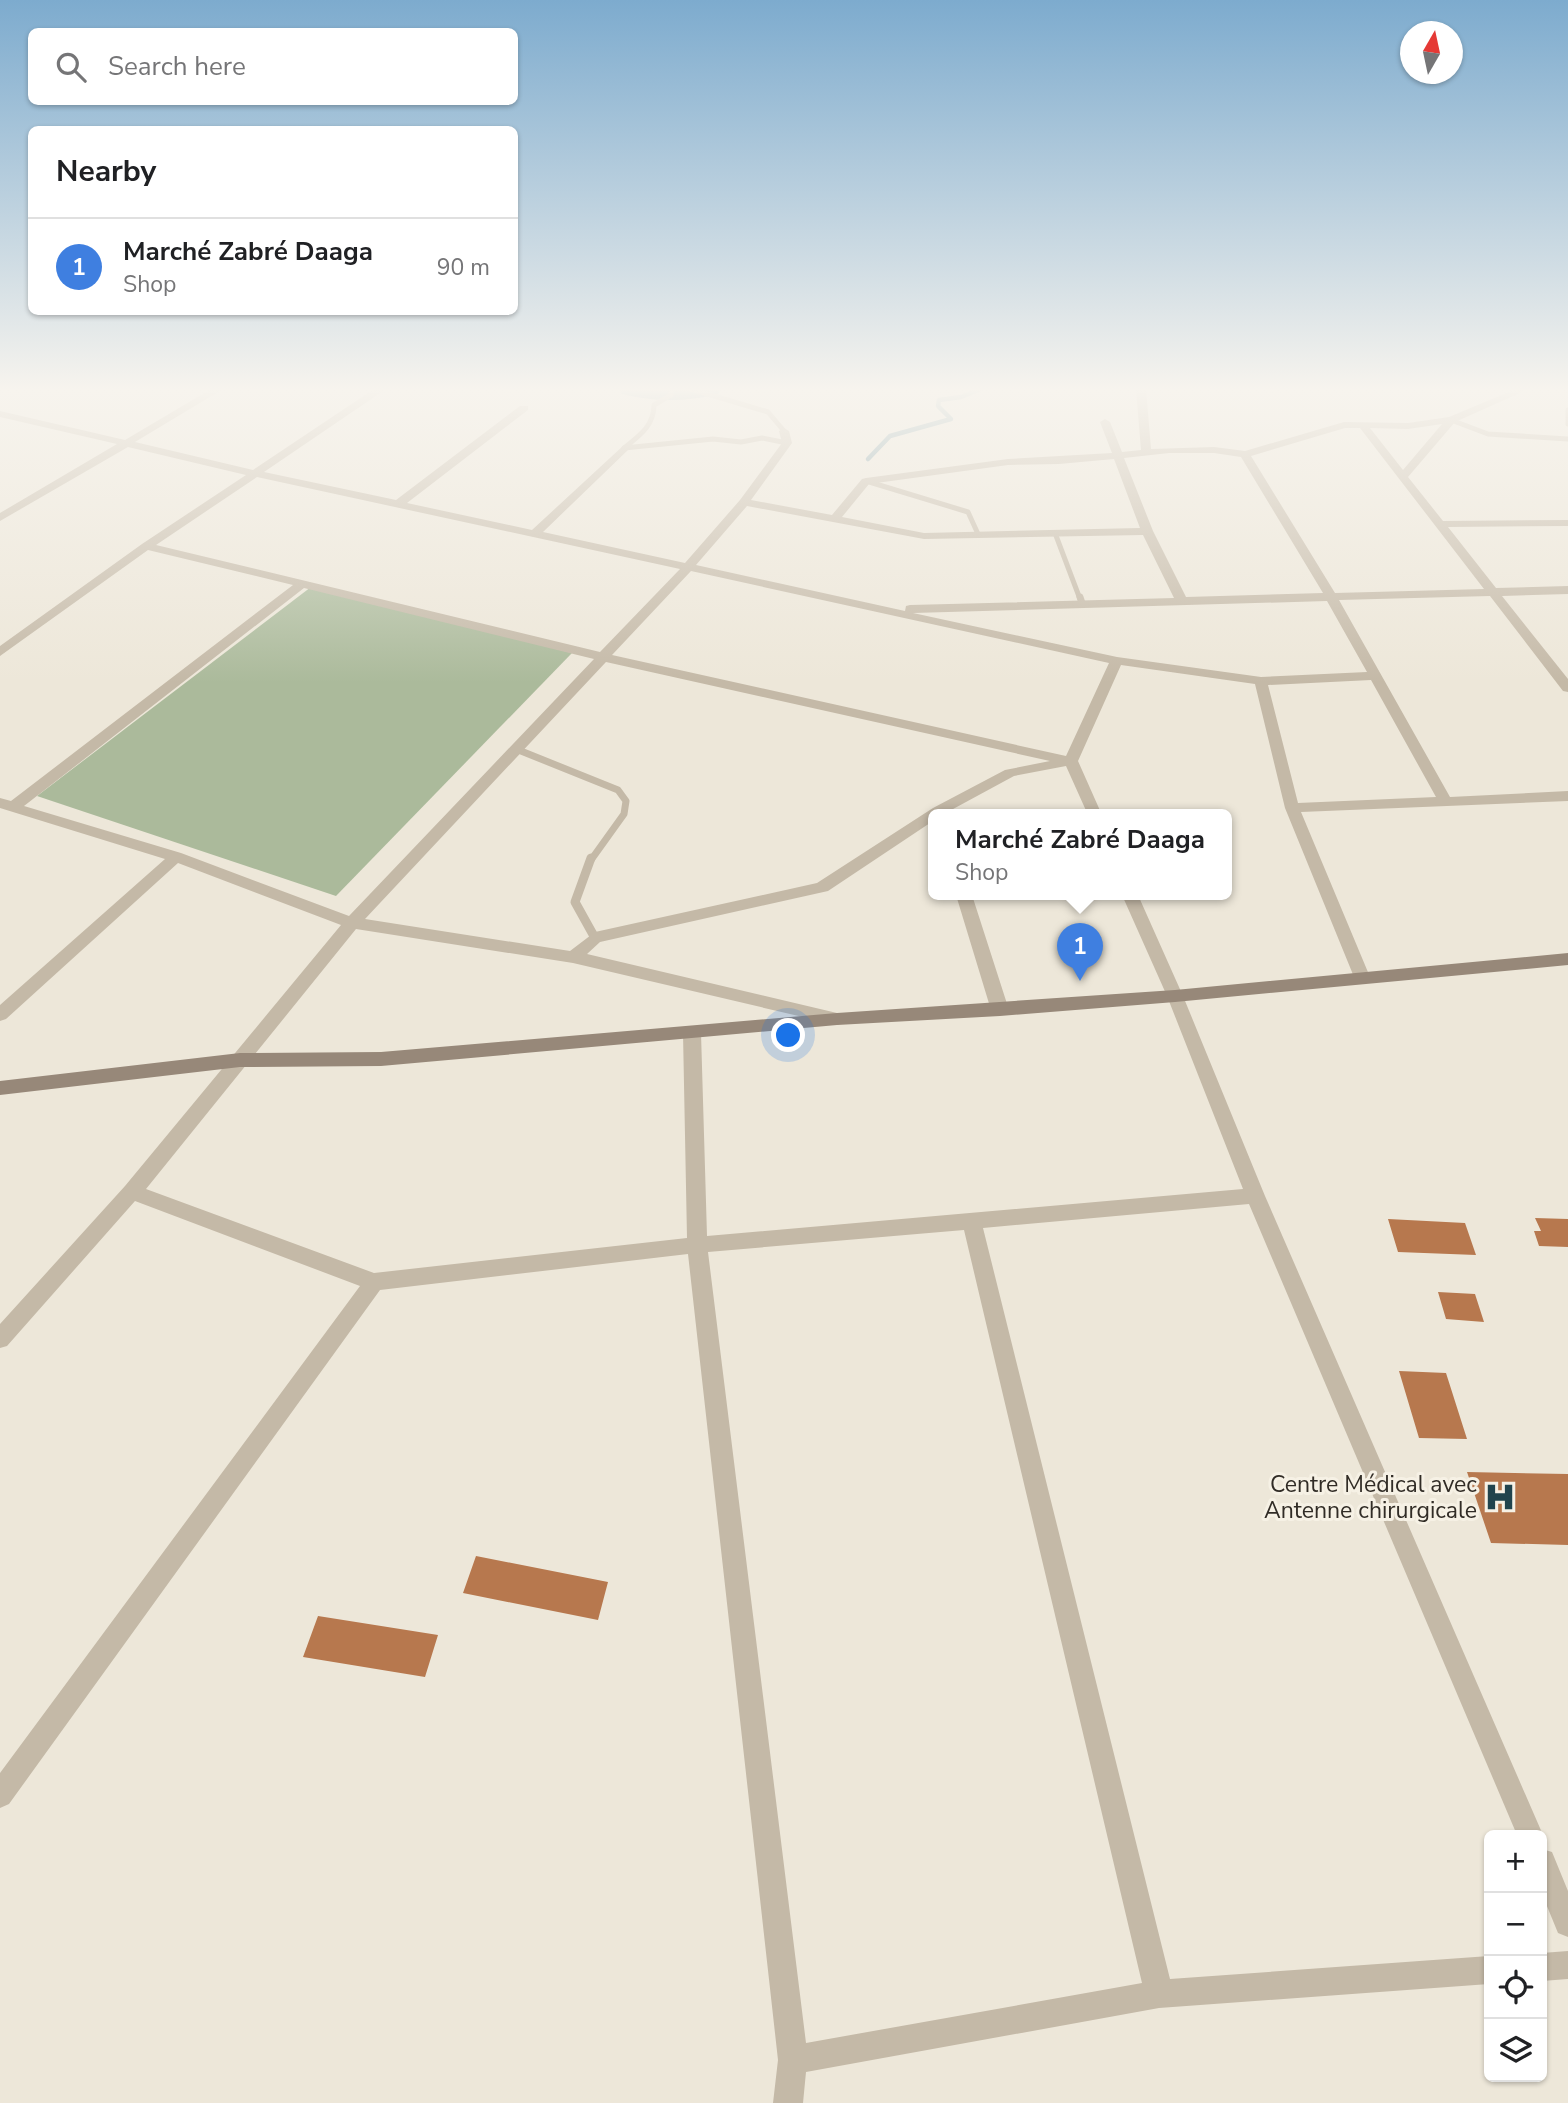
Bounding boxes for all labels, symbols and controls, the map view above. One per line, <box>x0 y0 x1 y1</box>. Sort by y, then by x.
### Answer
north arrow <box>1400 21 1463 84</box>
search box <box>28 28 518 105</box>
icon: search <box>52 48 90 86</box>
text: Search here <box>108 49 246 84</box>
text: Nearby <box>56 151 156 192</box>
text: Marché Zabré Daaga <box>123 234 373 269</box>
text: 1 <box>72 252 86 283</box>
text: 90 m <box>437 252 490 283</box>
text: Shop <box>123 269 176 300</box>
popup <box>928 809 1232 900</box>
text: Marché Zabré Daaga <box>955 822 1205 857</box>
text: Shop <box>955 857 1008 888</box>
pin: 1 <box>1057 923 1103 981</box>
your location <box>771 1018 805 1052</box>
place label: Centre Médical avec Antenne chirurgicale <box>1264 1469 1477 1526</box>
hospital icon: Centre Médical avec Antenne chirurgicale <box>1483 1480 1517 1514</box>
map controls <box>1484 1830 1547 2082</box>
button: + <box>1484 1830 1547 1893</box>
button: − <box>1484 1893 1547 1956</box>
button: locate <box>1484 1956 1547 2019</box>
button: layers <box>1484 2019 1547 2082</box>

